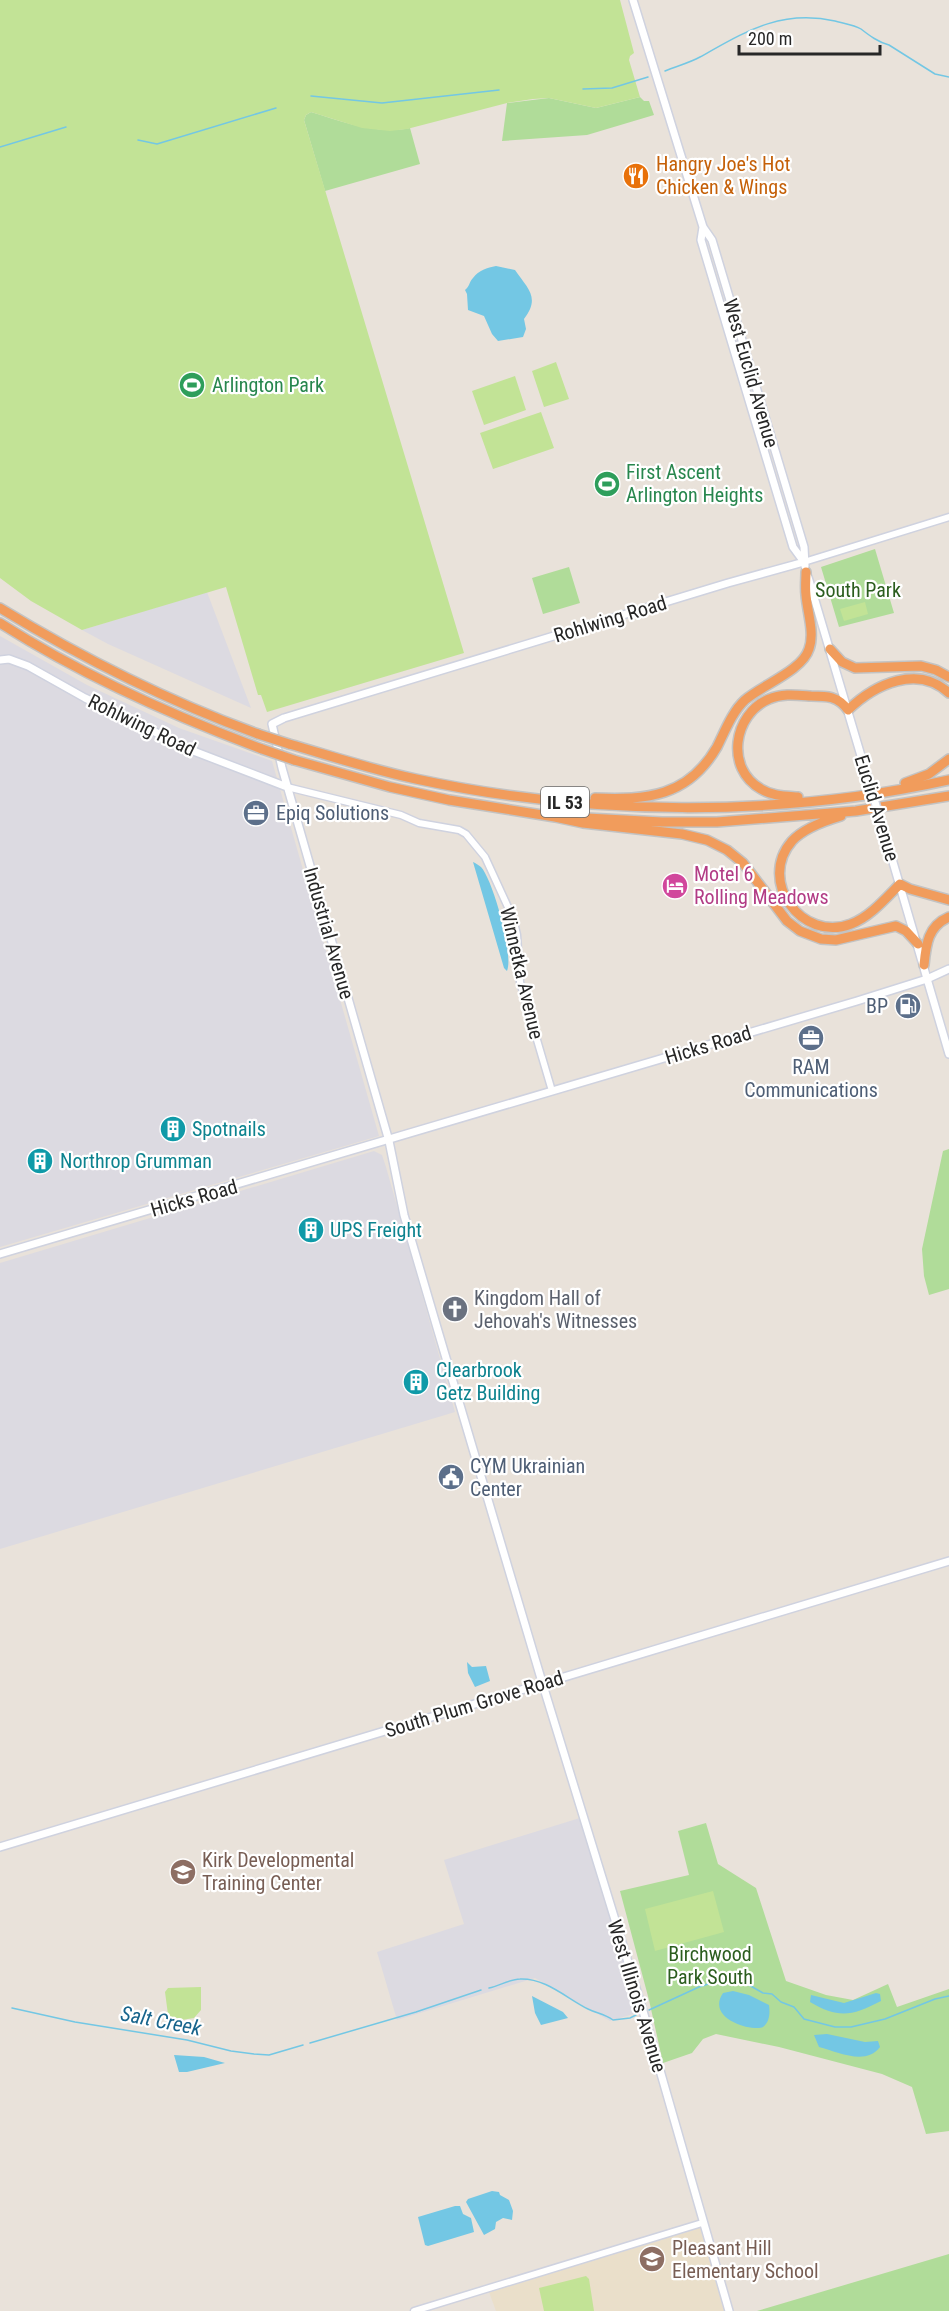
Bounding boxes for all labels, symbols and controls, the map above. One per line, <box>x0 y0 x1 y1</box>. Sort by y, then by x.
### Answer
scale bar <box>739 18 880 56</box>
text: 200 m <box>748 28 792 49</box>
place label: Hangry Joe's Hot Chicken & Wings <box>656 152 791 199</box>
restaurant icon: Hangry Joe's Hot Chicken & Wings <box>621 161 651 191</box>
street label: West Euclid Avenue <box>718 296 784 450</box>
sports icon: Arlington Park <box>177 370 207 400</box>
place label: Arlington Park <box>212 373 324 397</box>
place label: First Ascent Arlington Heights <box>626 460 763 507</box>
sports icon: First Ascent Arlington Heights <box>592 469 622 499</box>
park label: South Park <box>815 578 901 602</box>
street label: Rohlwing Road <box>551 590 669 648</box>
street label: Rohlwing Road <box>84 689 200 761</box>
street label: Euclid Avenue <box>849 752 905 864</box>
road number: IL 53 <box>541 787 589 817</box>
office icon: Epiq Solutions <box>241 798 271 828</box>
place label: Epiq Solutions <box>276 801 389 825</box>
place label: Motel 6 Rolling Meadows <box>694 862 829 909</box>
street label: Industrial Avenue <box>299 864 359 1002</box>
hotel icon: Motel 6 Rolling Meadows <box>660 871 690 901</box>
street label: Winnetka Avenue <box>495 904 549 1042</box>
fuel station icon: BP <box>893 991 923 1021</box>
place label: BP <box>866 994 888 1018</box>
street label: Hicks Road <box>662 1020 754 1070</box>
office icon: RAM Communications <box>796 1023 826 1053</box>
place label: RAM Communications <box>744 1055 878 1102</box>
building icon: Spotnails <box>158 1114 188 1144</box>
place label: Spotnails <box>192 1117 266 1141</box>
building icon: Northrop Grumman <box>25 1146 55 1176</box>
place label: Northrop Grumman <box>60 1149 212 1173</box>
street label: Hicks Road <box>148 1174 240 1222</box>
building icon: UPS Freight <box>296 1215 326 1245</box>
place label: UPS Freight <box>330 1218 422 1242</box>
place label: Kingdom Hall of Jehovah's Witnesses <box>474 1286 637 1333</box>
church icon: Kingdom Hall of Jehovah's Witnesses <box>440 1294 470 1324</box>
place label: Clearbrook Getz Building <box>436 1358 540 1405</box>
building icon: Clearbrook Getz Building <box>401 1367 431 1397</box>
place label: CYM Ukrainian Center <box>470 1454 585 1501</box>
public building icon: CYM Ukrainian Center <box>436 1462 466 1492</box>
street label: South Plum Grove Road <box>382 1665 566 1743</box>
place label: Kirk Developmental Training Center <box>202 1848 354 1895</box>
school or university icon: Kirk Developmental Training Center <box>168 1857 198 1887</box>
street label: West Illinois Avenue <box>602 1917 672 2075</box>
park label: Birchwood Park South <box>667 1942 753 1989</box>
water label: Salt Creek <box>119 2001 204 2041</box>
place label: Pleasant Hill Elementary School <box>672 2236 819 2283</box>
school or university icon: Pleasant Hill Elementary School <box>637 2244 667 2274</box>

